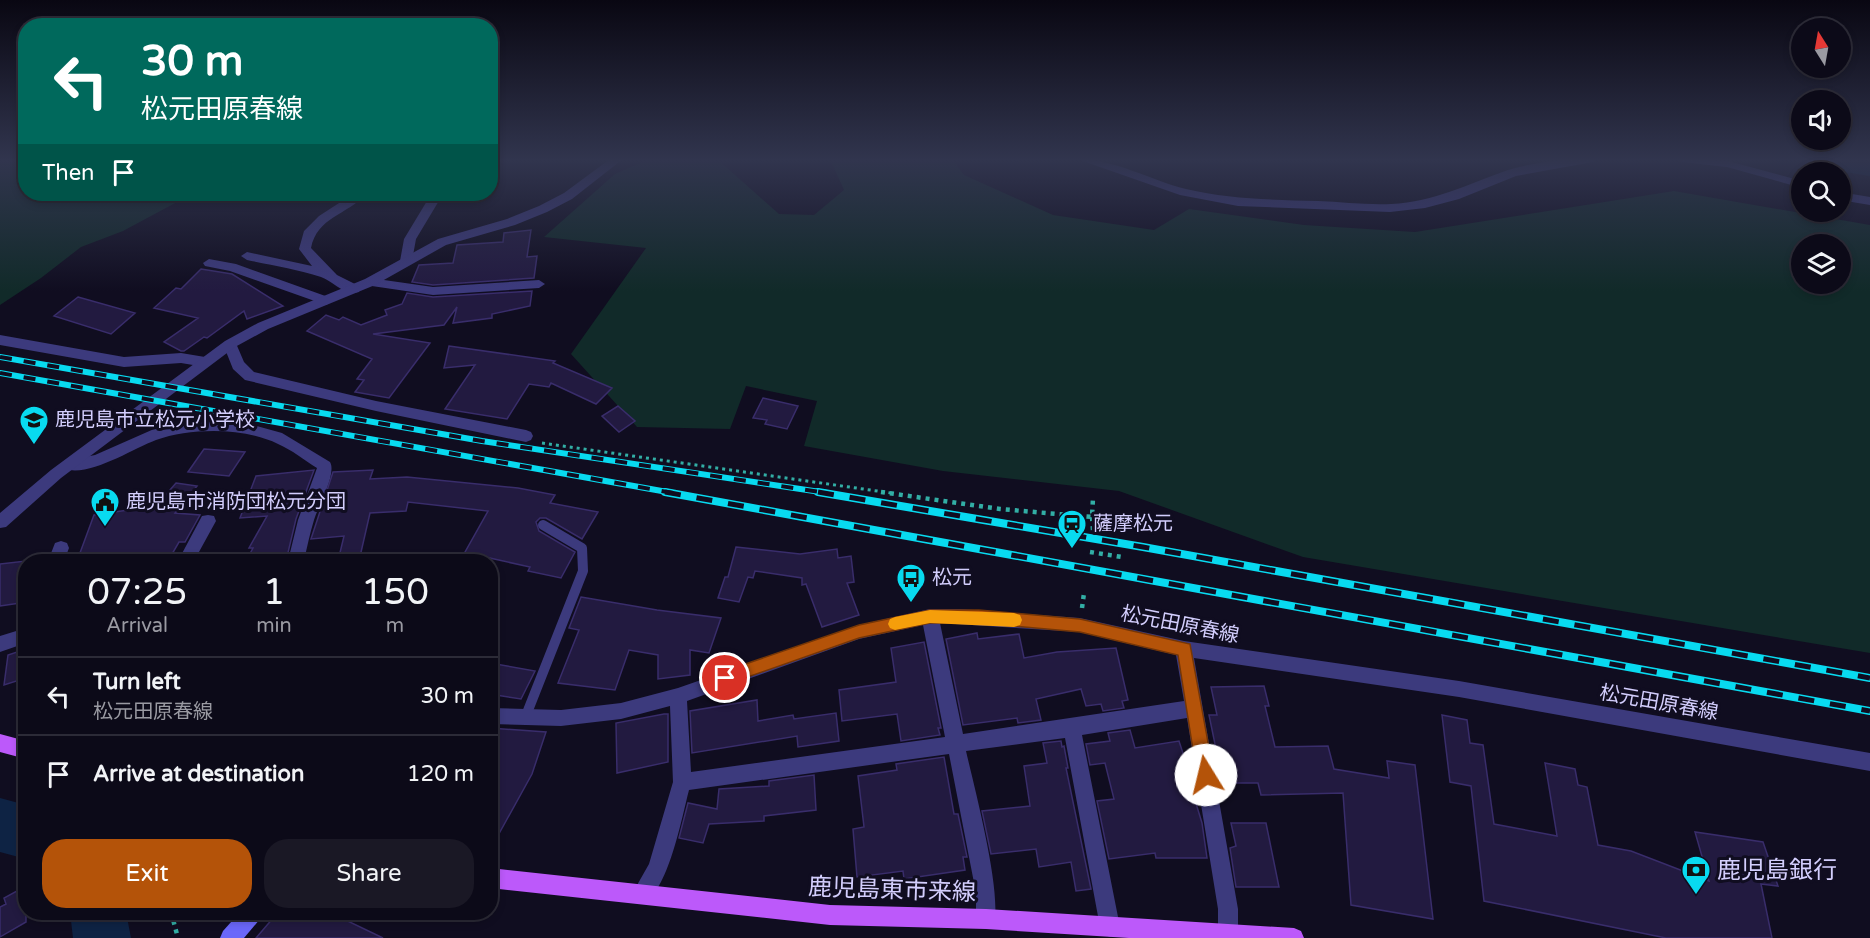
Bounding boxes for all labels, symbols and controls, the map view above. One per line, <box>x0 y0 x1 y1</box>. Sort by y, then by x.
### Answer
north arrow <box>1791 18 1851 78</box>
map controls <box>1791 18 1851 294</box>
text: 30 m <box>141 36 243 87</box>
icon: left <box>42 42 120 120</box>
button: sound <box>1791 90 1851 150</box>
text: 松元田原春線 <box>141 93 303 126</box>
icon: arrive <box>107 156 140 189</box>
text: Then <box>42 160 95 186</box>
button: search <box>1791 162 1851 222</box>
button: layers <box>1791 234 1851 294</box>
school or university icon: 鹿児島市立松元小学校 <box>18 404 50 446</box>
place label: 鹿児島市立松元小学校 <box>55 408 255 432</box>
public building icon: 鹿児島市消防団松元分団 <box>89 486 121 528</box>
place label: 鹿児島市消防団松元分団 <box>126 490 346 514</box>
station icon: 薩摩松元 <box>1056 508 1088 550</box>
place label: 薩摩松元 <box>1093 512 1173 536</box>
bus stop icon: 松元 <box>895 562 927 604</box>
place label: 松元 <box>932 566 972 590</box>
text: 07:25 <box>87 571 187 614</box>
text: 1 <box>263 571 285 614</box>
text: 150 <box>361 571 429 614</box>
street label: 松元田原春線 <box>1119 602 1241 648</box>
text: Arrival <box>106 614 168 638</box>
text: min <box>256 614 292 638</box>
text: m <box>386 614 404 638</box>
pin <box>699 652 750 703</box>
icon: arrive <box>708 661 741 694</box>
text: Turn left <box>93 669 181 695</box>
icon: left <box>42 680 75 713</box>
street label: 松元田原春線 <box>1598 681 1720 725</box>
text: 30 m <box>420 683 474 709</box>
text: 松元田原春線 <box>93 700 213 724</box>
position arrow <box>1174 743 1238 807</box>
icon: arrive <box>42 758 75 791</box>
text: Arrive at destination <box>93 761 304 787</box>
text: 120 m <box>407 761 474 787</box>
button: Exit <box>42 839 252 908</box>
button: Share <box>264 839 474 908</box>
bank icon: 鹿児島銀行 <box>1680 854 1712 896</box>
place label: 鹿児島銀行 <box>1717 856 1837 885</box>
street label: 鹿児島東市来線 <box>808 873 976 907</box>

